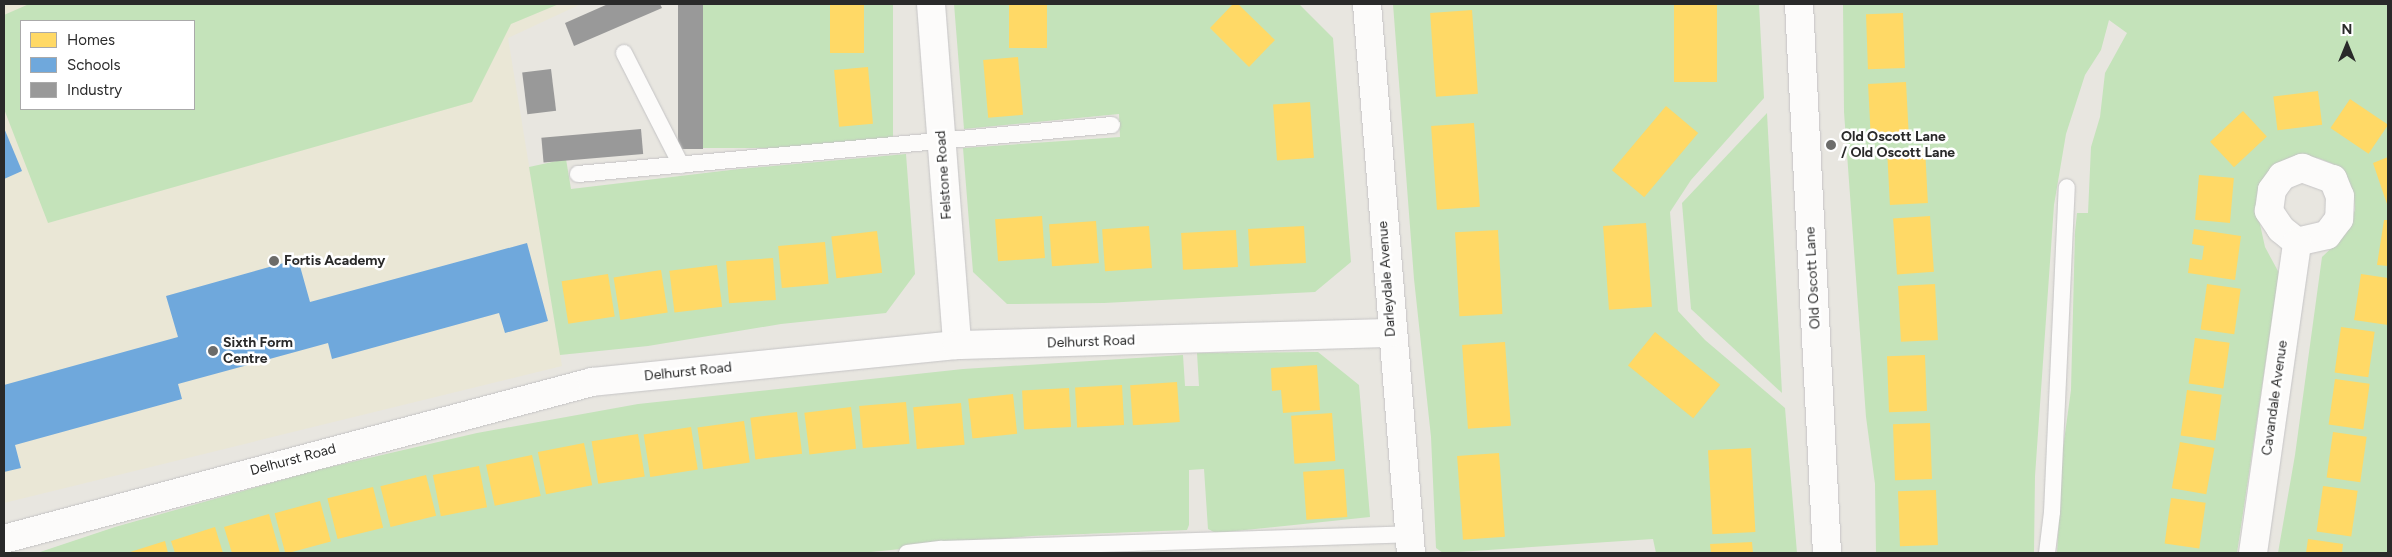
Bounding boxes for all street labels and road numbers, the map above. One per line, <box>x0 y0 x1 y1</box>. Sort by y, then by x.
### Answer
street label: Felstone Road <box>933 130 955 220</box>
street label: Darleydale Avenue <box>1375 220 1399 338</box>
street label: Old Oscott Lane <box>1802 226 1824 330</box>
street label: Delhurst Road <box>1047 332 1135 352</box>
street label: Cavandale Avenue <box>2259 339 2291 457</box>
street label: Delhurst Road <box>643 359 733 385</box>
street label: Delhurst Road <box>248 440 338 480</box>

